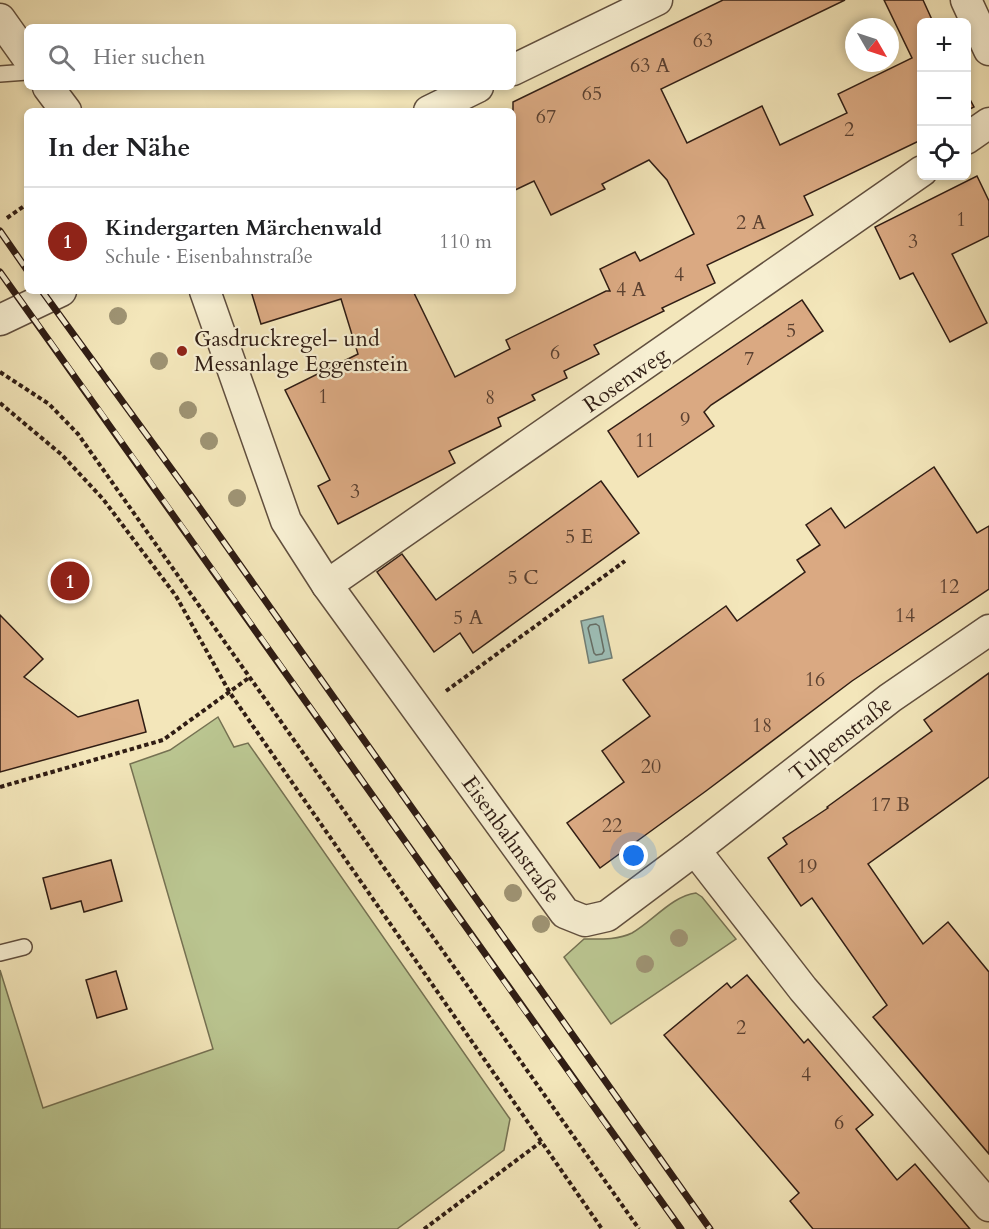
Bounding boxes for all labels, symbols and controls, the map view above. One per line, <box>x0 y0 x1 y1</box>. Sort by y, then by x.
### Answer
north arrow <box>845 18 899 72</box>
map controls <box>917 18 971 180</box>
button: + <box>917 18 971 72</box>
search box <box>24 24 516 90</box>
house number: 63 <box>693 27 713 54</box>
icon: search <box>45 41 78 74</box>
text: Hier suchen <box>93 42 206 72</box>
house number: 63 A <box>630 52 671 79</box>
button: − <box>917 72 971 126</box>
house number: 65 <box>582 80 602 107</box>
house number: 67 <box>536 103 556 130</box>
house number: 2 <box>844 116 854 143</box>
button: locate <box>917 126 971 180</box>
text: In der Nähe <box>48 130 190 165</box>
house number: 1 <box>956 206 966 233</box>
house number: 2 A <box>736 209 767 236</box>
text: Kindergarten Märchenwald <box>105 213 382 243</box>
text: 1 <box>62 228 73 255</box>
text: 110 m <box>439 228 492 255</box>
house number: 3 <box>908 228 918 255</box>
text: Schule · Eisenbahnstraße <box>105 243 313 270</box>
house number: 4 <box>674 261 684 288</box>
house number: 4 A <box>616 276 647 303</box>
house number: 5 <box>786 317 796 344</box>
place label: Gasdruckregel- und Messanlage Eggenstein <box>194 324 409 379</box>
house number: 6 <box>550 339 560 366</box>
street label: Rosenweg <box>577 339 674 420</box>
marker: Gasdruckregel- und Messanlage Eggenstein <box>175 344 189 358</box>
house number: 7 <box>744 345 754 372</box>
house number: 1 <box>318 383 328 410</box>
house number: 8 <box>485 384 495 411</box>
house number: 9 <box>680 406 690 433</box>
house number: 11 <box>635 427 655 454</box>
house number: 3 <box>350 478 360 505</box>
house number: 5 E <box>565 523 593 550</box>
pin: 1 <box>50 558 90 604</box>
house number: 5 C <box>508 564 538 591</box>
house number: 12 <box>939 573 959 600</box>
house number: 14 <box>895 602 915 629</box>
house number: 5 A <box>453 604 484 631</box>
house number: 16 <box>805 666 825 693</box>
street label: Tulpenstraße <box>783 689 898 788</box>
house number: 18 <box>752 712 772 739</box>
house number: 20 <box>641 753 661 780</box>
street label: Eisenbahnstraße <box>455 770 568 909</box>
house number: 17 B <box>870 791 910 818</box>
house number: 22 <box>602 812 622 839</box>
your location <box>619 841 648 870</box>
house number: 19 <box>797 853 817 880</box>
house number: 2 <box>736 1014 746 1041</box>
house number: 4 <box>801 1061 811 1088</box>
house number: 6 <box>834 1109 844 1136</box>

